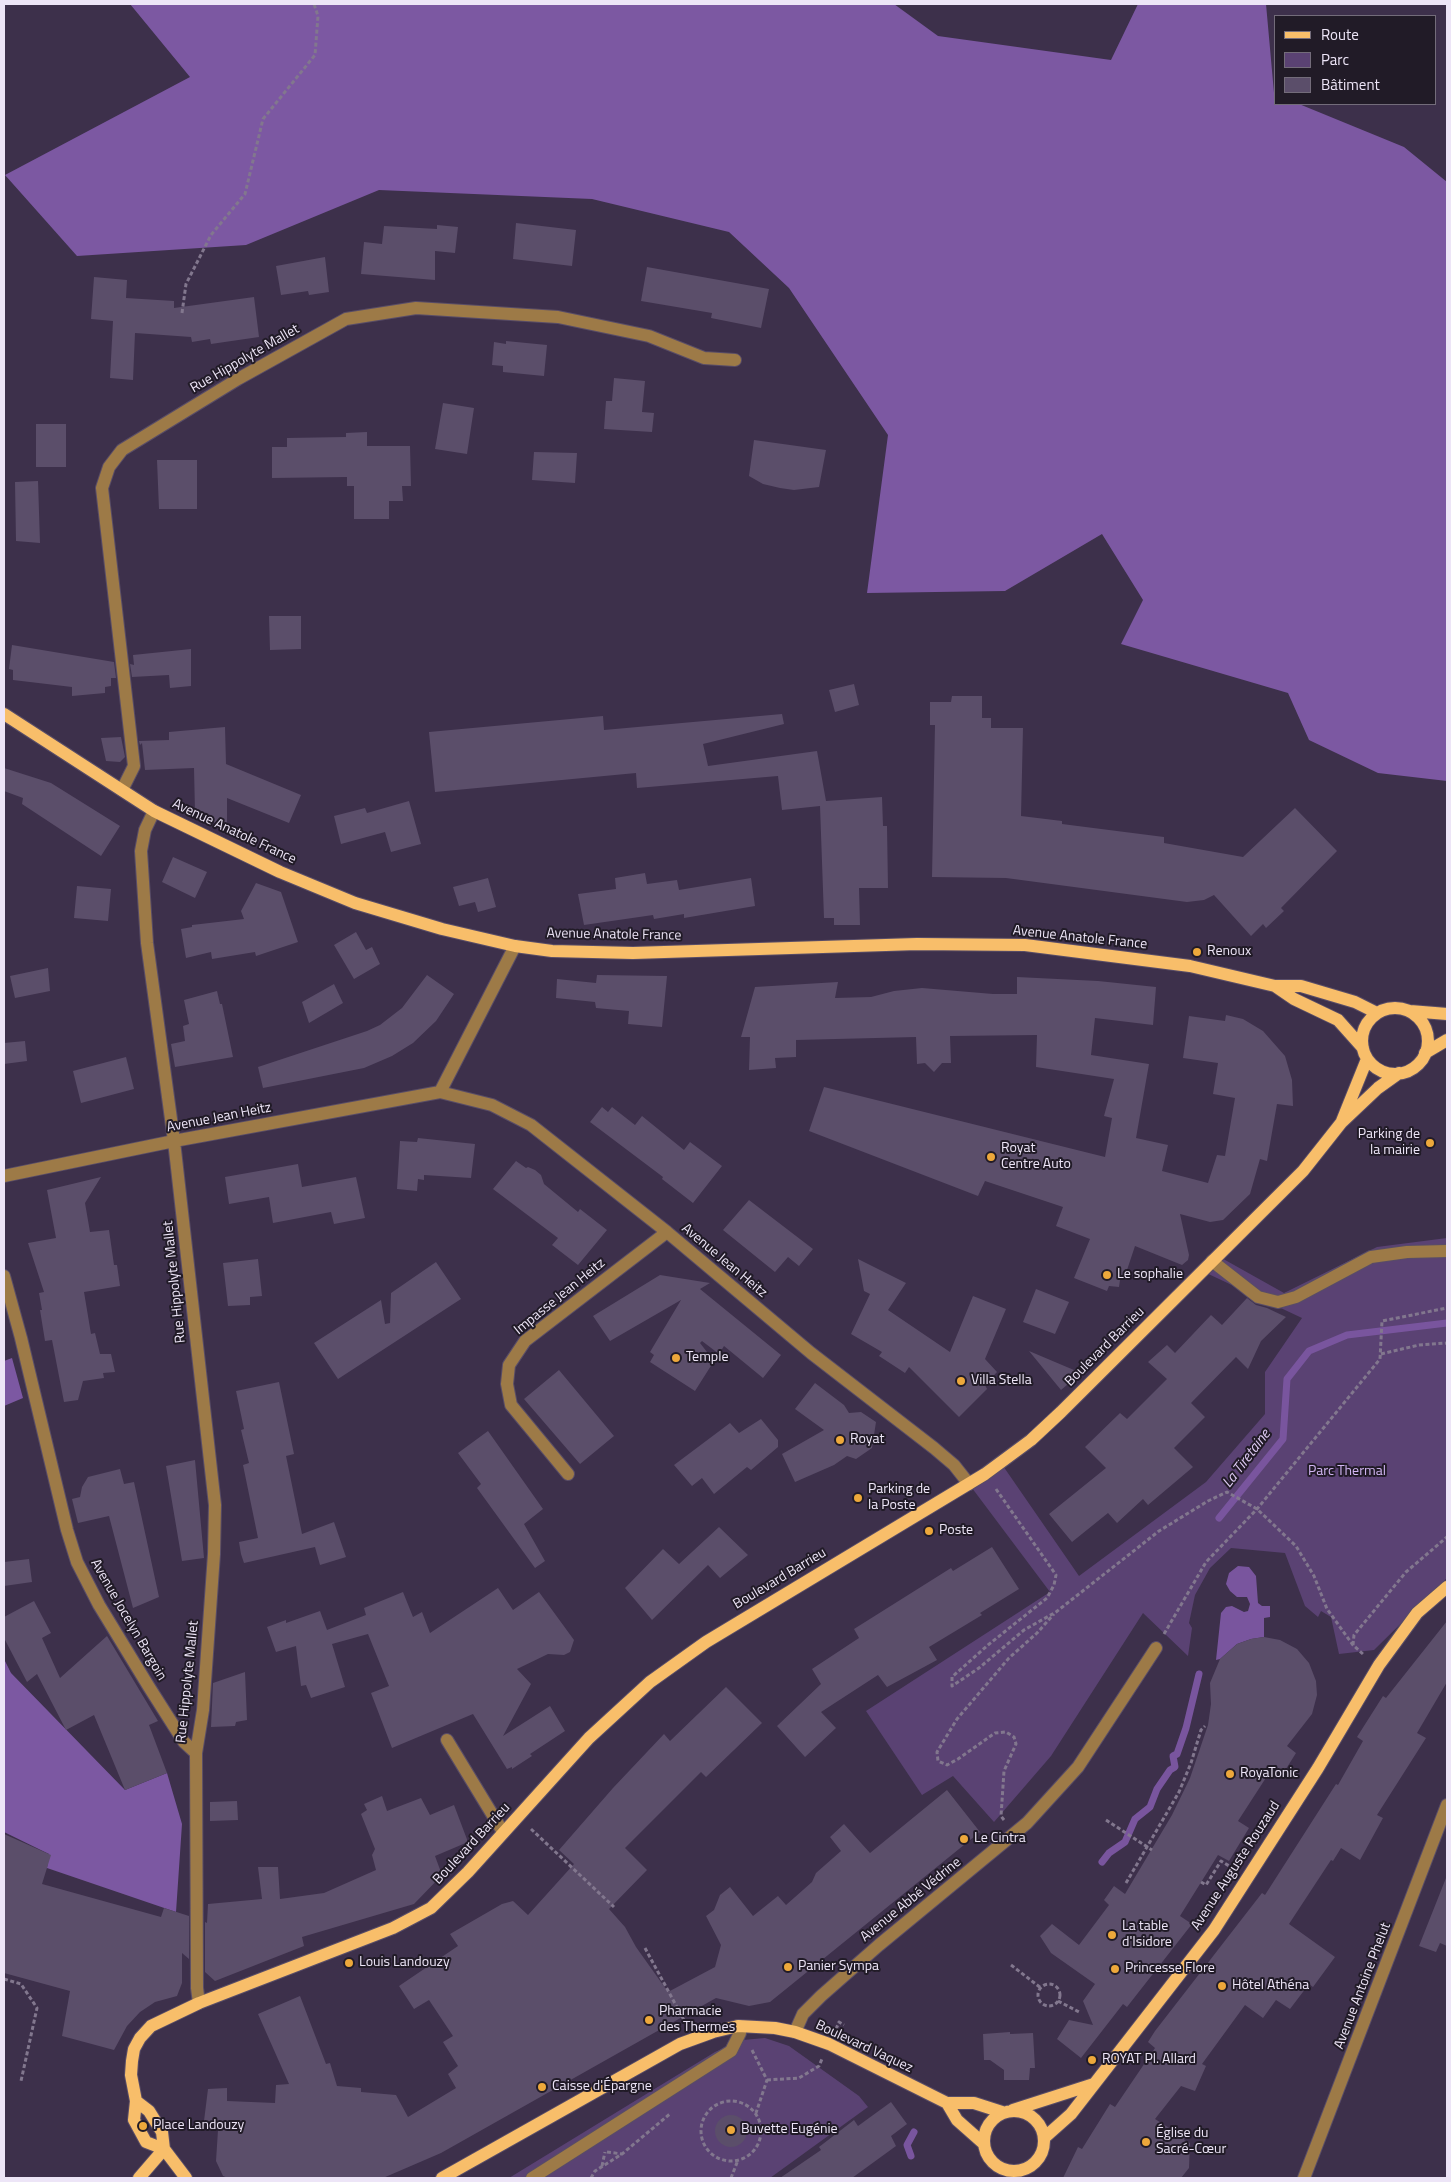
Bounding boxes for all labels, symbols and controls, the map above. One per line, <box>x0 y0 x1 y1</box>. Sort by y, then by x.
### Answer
legend <box>1274 15 1436 105</box>
text: Route <box>1321 23 1359 46</box>
text: Parc <box>1321 48 1349 71</box>
text: Bâtiment <box>1321 73 1380 96</box>
street label: Rue Hippolyte Mallet <box>188 321 302 397</box>
street label: Avenue Anatole France <box>169 796 299 868</box>
street label: Avenue Anatole France <box>1012 923 1148 953</box>
street label: Avenue Anatole France <box>546 925 682 945</box>
place label: Renoux <box>1207 944 1251 960</box>
marker: Renoux <box>1191 946 1203 958</box>
street label: Avenue Jean Heitz <box>165 1100 273 1136</box>
place label: Parking de la mairie <box>1358 1127 1420 1160</box>
marker: Parking de la mairie <box>1424 1137 1436 1149</box>
place label: Royat Centre Auto <box>1001 1141 1071 1174</box>
marker: Royat Centre Auto <box>985 1151 997 1163</box>
street label: Rue Hippolyte Mallet <box>160 1220 190 1344</box>
street label: Avenue Jean Heitz <box>678 1220 770 1302</box>
street label: Impasse Jean Heitz <box>511 1255 609 1339</box>
place label: Le sophalie <box>1117 1267 1183 1283</box>
marker: Le sophalie <box>1101 1269 1113 1281</box>
street label: Boulevard Barrieu <box>1062 1304 1148 1390</box>
place label: Temple <box>686 1350 729 1366</box>
marker: Temple <box>670 1352 682 1364</box>
place label: Villa Stella <box>971 1373 1032 1389</box>
marker: Villa Stella <box>955 1375 967 1387</box>
water label: La Tiretaine <box>1219 1426 1275 1492</box>
place label: Royat <box>850 1432 884 1448</box>
marker: Royat <box>834 1434 846 1446</box>
park label: Parc Thermal <box>1308 1464 1386 1480</box>
place label: Parking de la Poste <box>868 1482 930 1514</box>
marker: Parking de la Poste <box>852 1492 864 1504</box>
place label: Poste <box>939 1523 973 1539</box>
marker: Poste <box>923 1525 935 1537</box>
street label: Boulevard Barrieu <box>731 1545 829 1613</box>
street label: Avenue Jocelyn Bargoin <box>86 1556 170 1684</box>
street label: Rue Hippolyte Mallet <box>173 1620 203 1744</box>
place label: RoyaTonic <box>1240 1766 1298 1782</box>
marker: RoyaTonic <box>1224 1768 1236 1780</box>
street label: Avenue Auguste Rouzaud <box>1188 1798 1284 1934</box>
street label: Boulevard Barrieu <box>430 1800 514 1888</box>
place label: Le Cintra <box>974 1831 1026 1847</box>
marker: Le Cintra <box>958 1833 970 1845</box>
street label: Avenue Abbé Védrine <box>857 1854 965 1946</box>
place label: La table d'Isidore <box>1122 1919 1172 1951</box>
street label: Avenue Antoine Phelut <box>1331 1920 1395 2052</box>
marker: La table d'Isidore <box>1106 1929 1118 1941</box>
place label: Louis Landouzy <box>359 1955 450 1971</box>
marker: Louis Landouzy <box>343 1957 355 1969</box>
place label: Panier Sympa <box>798 1959 879 1975</box>
marker: Panier Sympa <box>782 1961 794 1973</box>
place label: Princesse Flore <box>1125 1961 1215 1977</box>
marker: Princesse Flore <box>1109 1963 1121 1975</box>
place label: Hôtel Athéna <box>1232 1978 1309 1994</box>
marker: Hôtel Athéna <box>1216 1980 1228 1992</box>
place label: Pharmacie des Thermes <box>659 2004 735 2036</box>
marker: Pharmacie des Thermes <box>643 2014 655 2026</box>
street label: Boulevard Vaquez <box>813 2017 915 2077</box>
place label: ROYAT Pl. Allard <box>1102 2052 1196 2068</box>
marker: ROYAT Pl. Allard <box>1086 2054 1098 2066</box>
place label: Caisse d'Épargne <box>552 2079 652 2095</box>
marker: Caisse d'Épargne <box>536 2081 548 2093</box>
place label: Place Landouzy <box>153 2118 244 2134</box>
marker: Place Landouzy <box>137 2120 149 2132</box>
place label: Buvette Eugénie <box>741 2122 838 2138</box>
marker: Buvette Eugénie <box>725 2124 737 2136</box>
place label: Église du Sacré-Cœur <box>1156 2126 1226 2158</box>
marker: Église du Sacré-Cœur <box>1140 2136 1152 2148</box>

